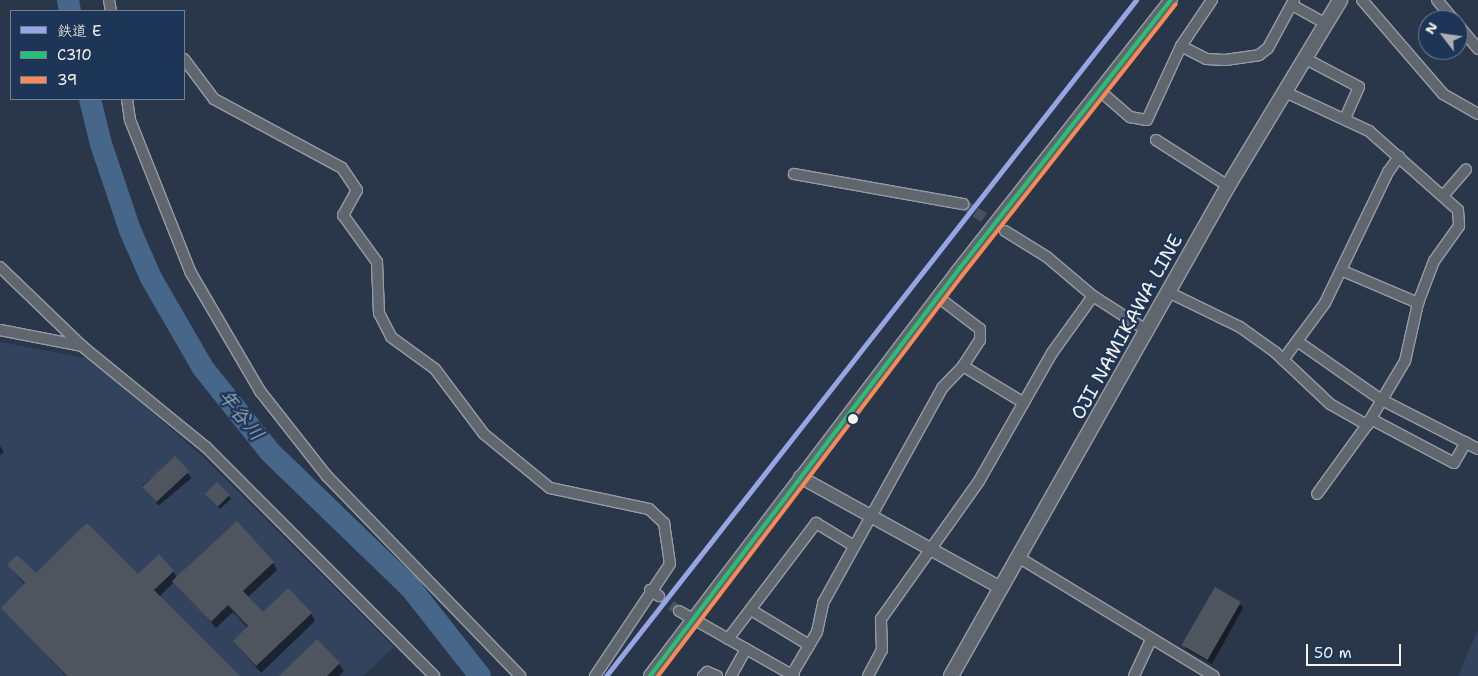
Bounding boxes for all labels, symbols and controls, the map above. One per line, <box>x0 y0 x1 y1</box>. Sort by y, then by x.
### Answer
legend <box>10 10 185 100</box>
north arrow <box>1418 10 1468 60</box>
text: N <box>1420 19 1441 37</box>
text: 鉄道 E <box>57 21 102 41</box>
text: C310 <box>57 45 92 65</box>
text: 39 <box>57 70 77 90</box>
street label: OJI NAMIKAWA LINE <box>1067 230 1187 424</box>
water label: 年谷川 <box>213 384 269 446</box>
unlabelled marker <box>848 414 858 424</box>
scale bar <box>1308 634 1403 666</box>
text: 50 m <box>1314 643 1352 663</box>

